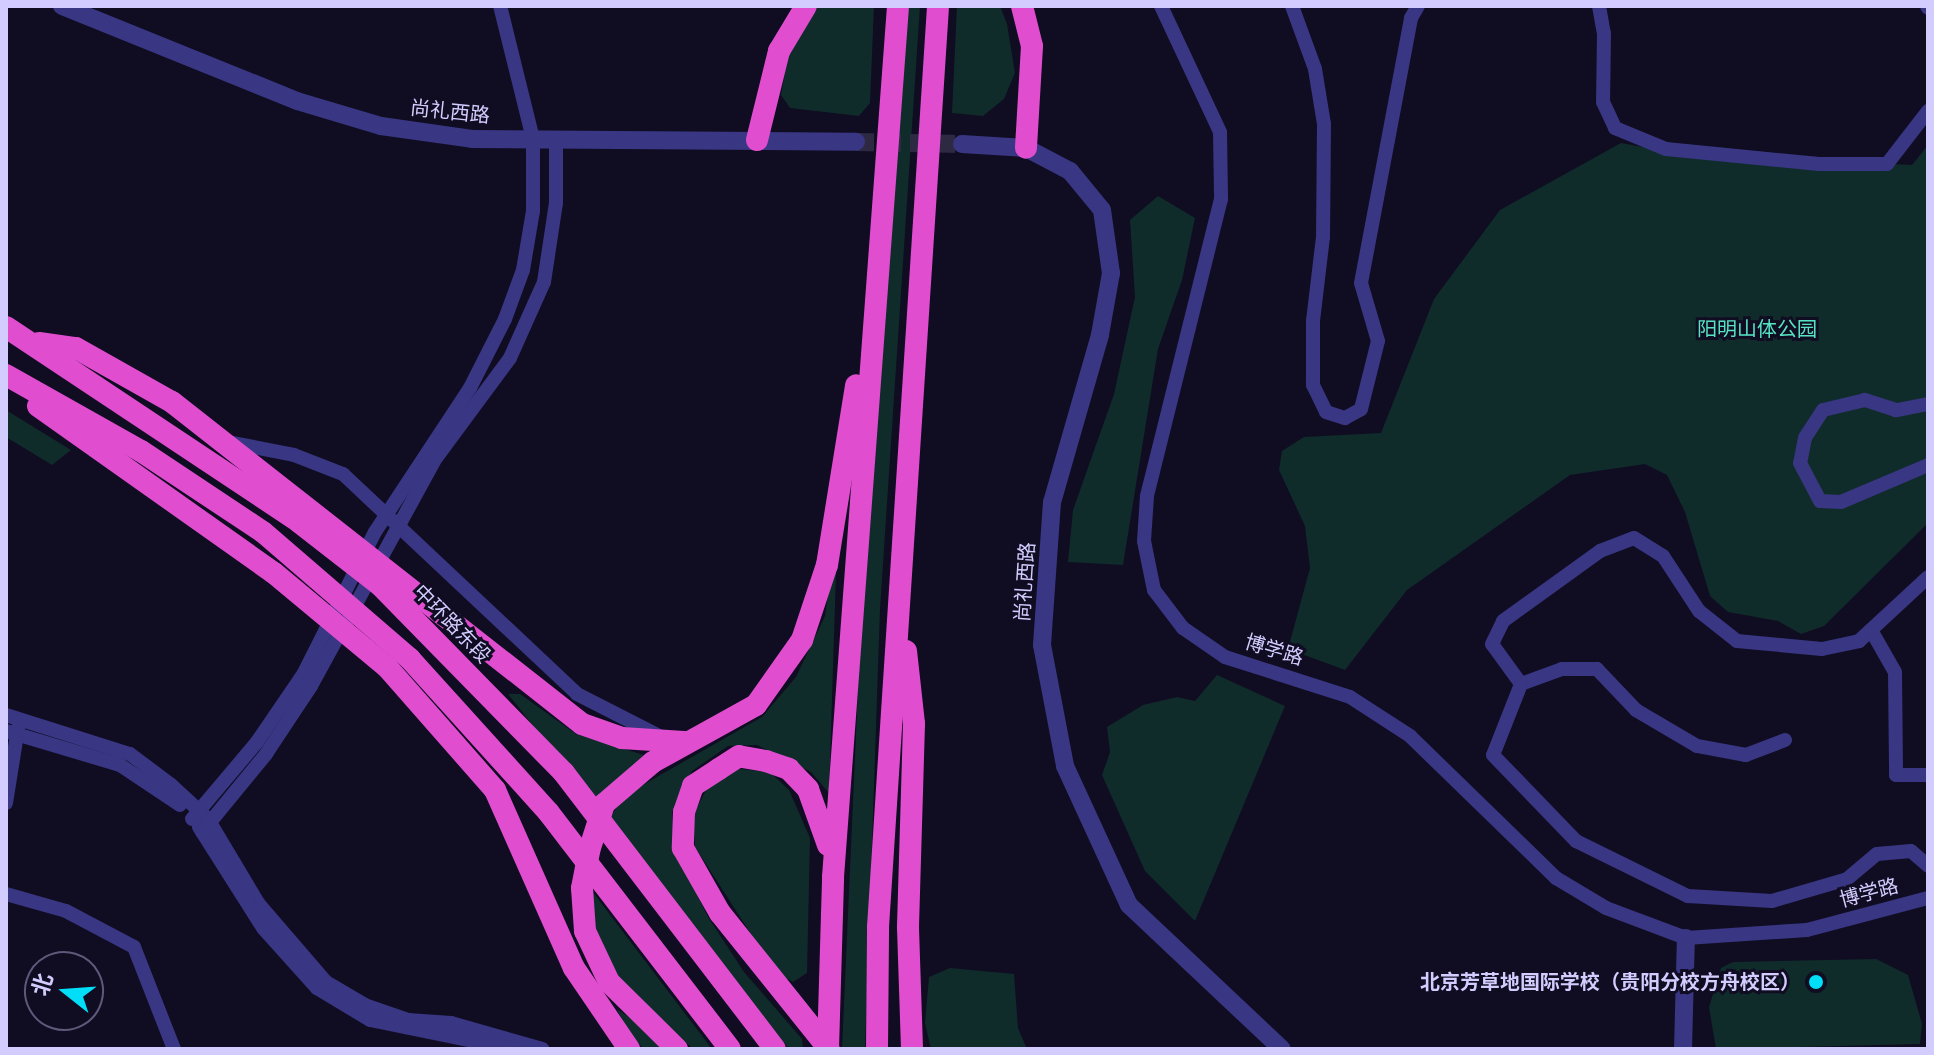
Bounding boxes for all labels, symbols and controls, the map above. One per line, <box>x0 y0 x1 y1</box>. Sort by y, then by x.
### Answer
street label: 尚礼西路 <box>409 96 491 128</box>
park label: 阳明山体公园 <box>1697 317 1817 341</box>
street label: 尚礼西路 <box>1010 541 1040 623</box>
street label: 中环路东段 <box>409 580 495 668</box>
street label: 博学路 <box>1242 630 1306 670</box>
street label: 博学路 <box>1837 874 1901 912</box>
north arrow <box>24 951 104 1031</box>
text: 北 <box>27 970 58 999</box>
place label: 北京芳草地国际学校（贵阳分校方舟校区） <box>1420 970 1800 994</box>
marker: 北京芳草地国际学校（贵阳分校方舟校区） <box>1807 973 1825 991</box>

